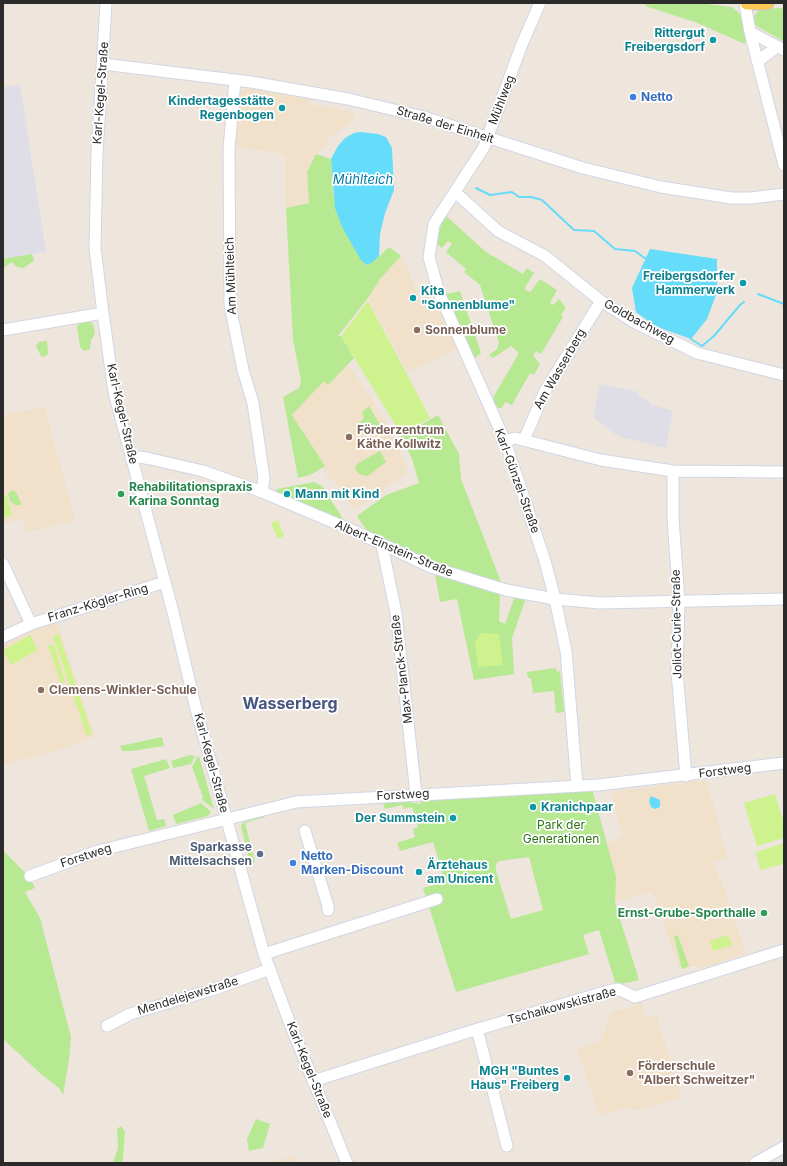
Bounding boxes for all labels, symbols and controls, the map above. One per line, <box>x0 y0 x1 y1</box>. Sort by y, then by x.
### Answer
place label: Rittergut Freibergsdorf <box>625 26 705 54</box>
marker: Rittergut Freibergsdorf <box>708 35 718 45</box>
street label: Karl-Kegel-Straße <box>90 41 112 145</box>
street label: Mühlweg <box>486 73 518 127</box>
place label: Netto <box>641 90 673 104</box>
marker: Netto <box>628 92 638 102</box>
place label: Kindertagesstätte Regenbogen <box>168 94 274 122</box>
marker: Kindertagesstätte Regenbogen <box>277 103 287 113</box>
street label: Straße der Einheit <box>395 103 495 147</box>
water label: Mühlteich <box>333 172 393 188</box>
street label: Am Mühlteich <box>222 237 240 315</box>
place label: Freibergsdorfer Hammerwerk <box>643 269 735 297</box>
marker: Freibergsdorfer Hammerwerk <box>738 278 748 288</box>
place label: Kita "Sonnenblume" <box>421 284 515 312</box>
marker: Kita "Sonnenblume" <box>408 293 418 303</box>
street label: Goldbachweg <box>601 297 677 347</box>
place label: Sonnenblume <box>425 323 506 337</box>
marker: Sonnenblume <box>412 325 422 335</box>
street label: Am Wasserberg <box>531 326 589 412</box>
street label: Karl-Kegel-Straße <box>103 362 141 466</box>
place label: Förderzentrum Käthe Kollwitz <box>357 423 444 451</box>
street label: Karl-Günzel-Straße <box>491 427 543 535</box>
marker: Förderzentrum Käthe Kollwitz <box>344 432 354 442</box>
place label: Rehabilitationspraxis Karina Sonntag <box>129 480 252 508</box>
place label: Mann mit Kind <box>295 487 379 501</box>
marker: Rehabilitationspraxis Karina Sonntag <box>116 489 126 499</box>
marker: Mann mit Kind <box>282 489 292 499</box>
street label: Albert-Einstein-Straße <box>333 518 455 580</box>
street label: Joliot-Curie-Straße <box>669 569 685 679</box>
street label: Franz-Kögler-Ring <box>46 581 150 625</box>
street label: Max-Planck-Straße <box>388 614 416 724</box>
place label: Clemens-Winkler-Schule <box>49 683 197 697</box>
marker: Clemens-Winkler-Schule <box>36 685 46 695</box>
district label: Wasserberg <box>242 694 338 714</box>
street label: Karl-Kegel-Straße <box>191 712 231 814</box>
street label: Forstweg <box>698 761 752 781</box>
street label: Forstweg <box>376 786 430 804</box>
place label: Kranichpaar <box>541 800 613 814</box>
marker: Kranichpaar <box>528 802 538 812</box>
place label: Der Summstein <box>355 811 445 825</box>
marker: Der Summstein <box>448 813 458 823</box>
park label: Park der Generationen <box>523 818 599 846</box>
place label: Sparkasse Mittelsachsen <box>169 840 252 868</box>
street label: Forstweg <box>59 841 113 871</box>
marker: Sparkasse Mittelsachsen <box>255 849 265 859</box>
place label: Netto Marken-Discount <box>301 849 404 877</box>
marker: Netto Marken-Discount <box>288 858 298 868</box>
place label: Ärztehaus am Unicent <box>427 858 493 886</box>
marker: Ärztehaus am Unicent <box>414 867 424 877</box>
place label: Ernst-Grube-Sporthalle <box>618 906 756 920</box>
marker: Ernst-Grube-Sporthalle <box>759 908 769 918</box>
street label: Mendelejewstraße <box>136 974 240 1018</box>
street label: Tschaikowskistraße <box>506 985 618 1027</box>
street label: Karl-Kegel-Straße <box>283 1020 335 1120</box>
place label: Förderschule "Albert Schweitzer" <box>638 1059 755 1087</box>
place label: MGH "Buntes Haus" Freiberg <box>471 1064 559 1092</box>
marker: Förderschule "Albert Schweitzer" <box>625 1068 635 1078</box>
marker: MGH "Buntes Haus" Freiberg <box>562 1073 572 1083</box>

